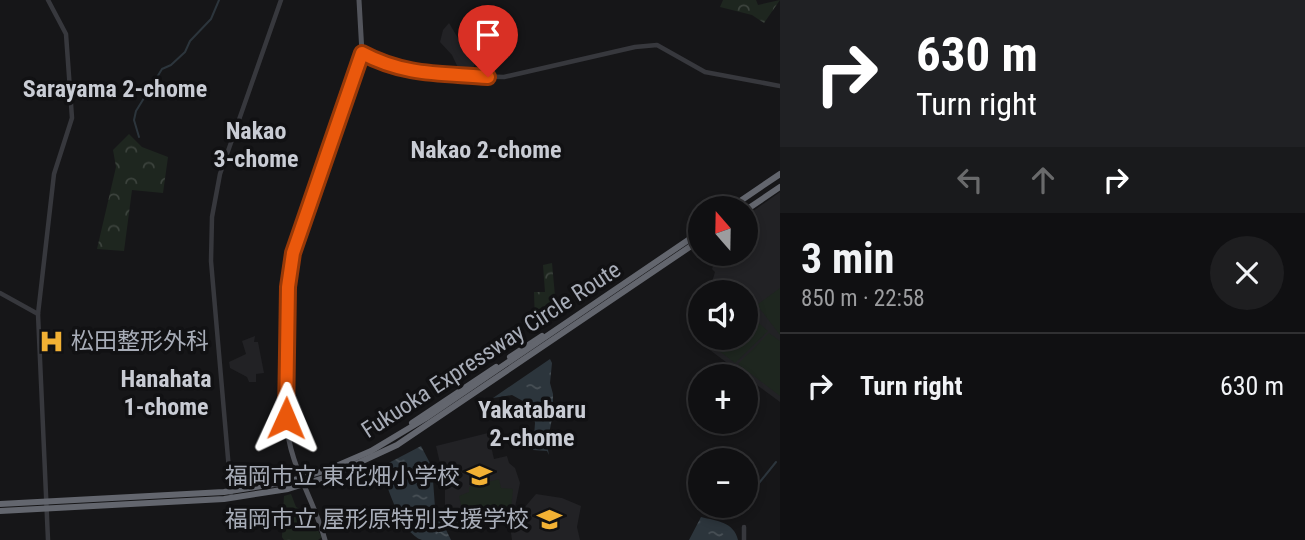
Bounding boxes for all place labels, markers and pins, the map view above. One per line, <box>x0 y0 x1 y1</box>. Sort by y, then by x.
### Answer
pin <box>458 5 518 77</box>
hospital icon: 松田整形外科 <box>37 327 65 355</box>
place label: 松田整形外科 <box>71 328 209 355</box>
school or university icon: 福岡市立 東花畑小学校 <box>466 462 494 490</box>
place label: 福岡市立 東花畑小学校 <box>225 463 460 490</box>
school or university icon: 福岡市立 屋形原特別支援学校 <box>535 505 563 533</box>
place label: 福岡市立 屋形原特別支援学校 <box>225 506 529 533</box>

